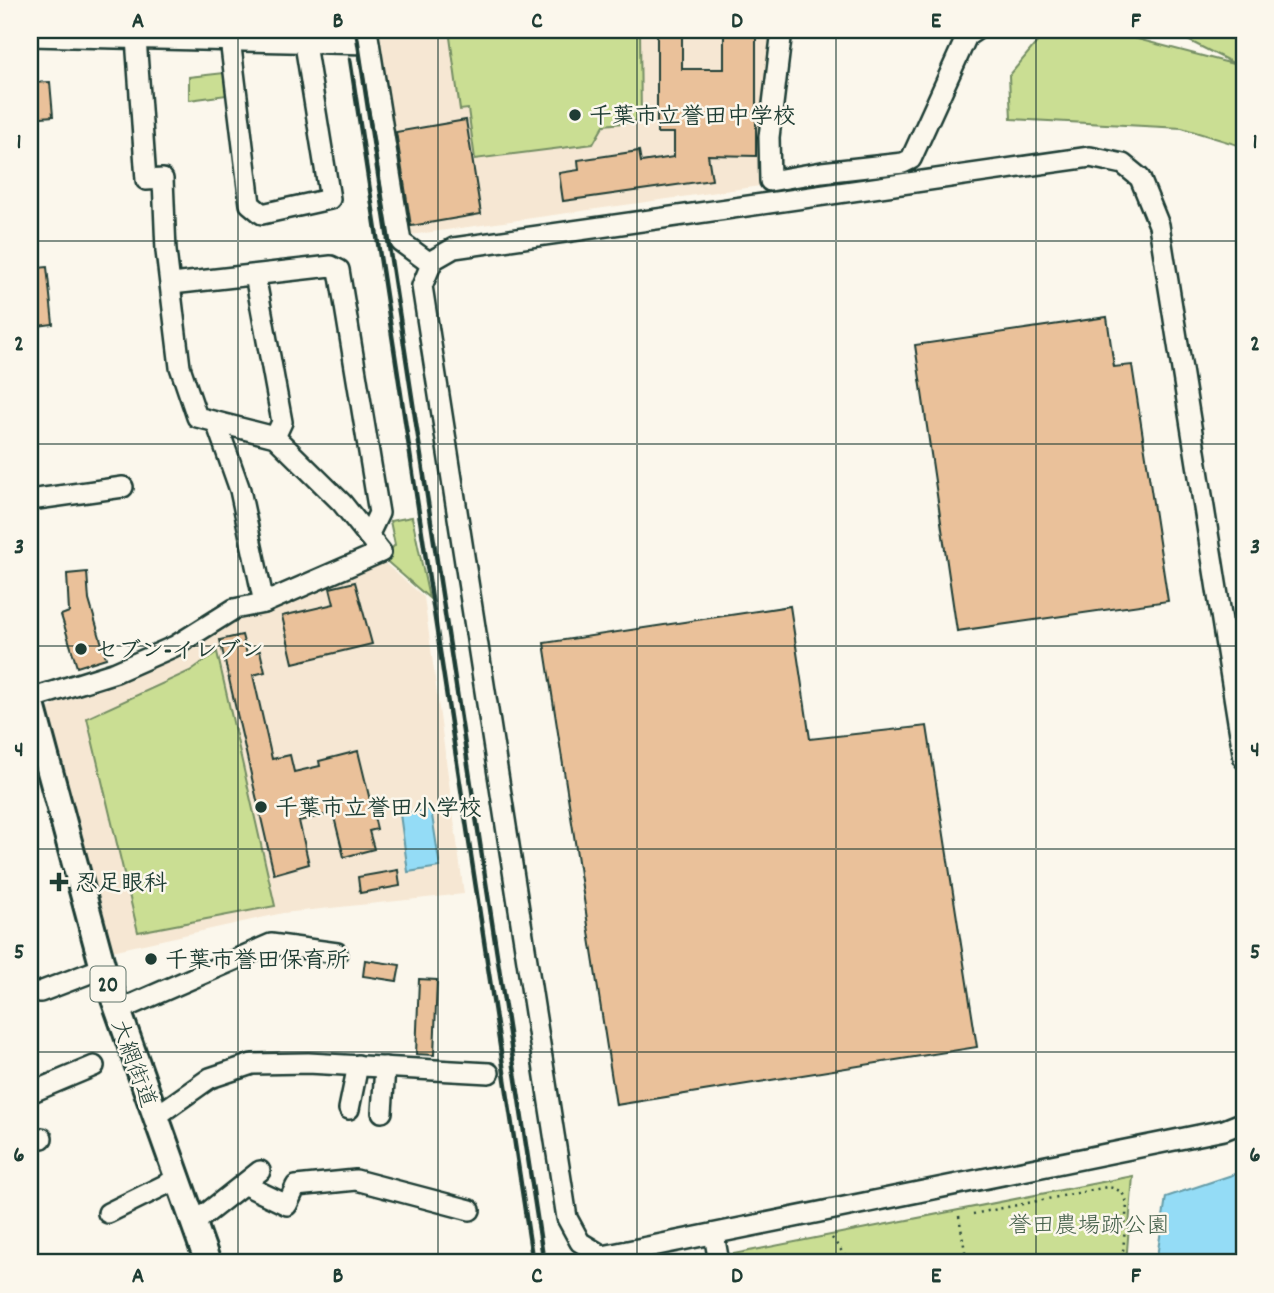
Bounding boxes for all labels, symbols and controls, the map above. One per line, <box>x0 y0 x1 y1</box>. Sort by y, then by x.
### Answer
text: A <box>132 6 144 39</box>
text: B <box>333 6 344 39</box>
text: C <box>531 6 543 39</box>
text: D <box>731 6 743 39</box>
text: E <box>931 6 942 39</box>
text: F <box>1131 6 1142 39</box>
place label: 千葉市立誉田中学校 <box>589 102 796 135</box>
marker: 千葉市立誉田中学校 <box>567 107 583 123</box>
text: 1 <box>16 127 22 160</box>
text: 1 <box>1252 127 1258 160</box>
text: 2 <box>14 329 24 362</box>
text: 2 <box>1250 329 1260 362</box>
text: 3 <box>14 532 24 565</box>
text: 3 <box>1250 532 1260 565</box>
place label: セブン-イレブン <box>95 636 264 669</box>
marker: セブン-イレブン <box>73 641 89 657</box>
text: 4 <box>14 735 24 768</box>
text: 4 <box>1250 735 1260 768</box>
place label: 千葉市立誉田小学校 <box>275 794 482 827</box>
marker: 千葉市立誉田小学校 <box>253 799 269 815</box>
place label: 忍足眼科 <box>75 869 167 902</box>
marker: 忍足眼科 <box>49 872 69 892</box>
text: 5 <box>14 937 24 970</box>
text: 5 <box>1250 937 1260 970</box>
place label: 千葉市誉田保育所 <box>165 946 349 979</box>
marker: 千葉市誉田保育所 <box>143 951 159 967</box>
road number: 20 <box>90 967 126 1002</box>
street label: 大網街道 <box>100 1015 163 1113</box>
text: 6 <box>13 1140 25 1173</box>
text: 6 <box>1249 1140 1261 1173</box>
park label: 誉田農場跡公園 <box>1009 1211 1170 1244</box>
text: A <box>132 1261 144 1293</box>
text: B <box>333 1261 344 1293</box>
text: C <box>531 1261 543 1293</box>
text: D <box>731 1261 743 1293</box>
text: E <box>931 1261 942 1293</box>
text: F <box>1131 1261 1142 1293</box>

